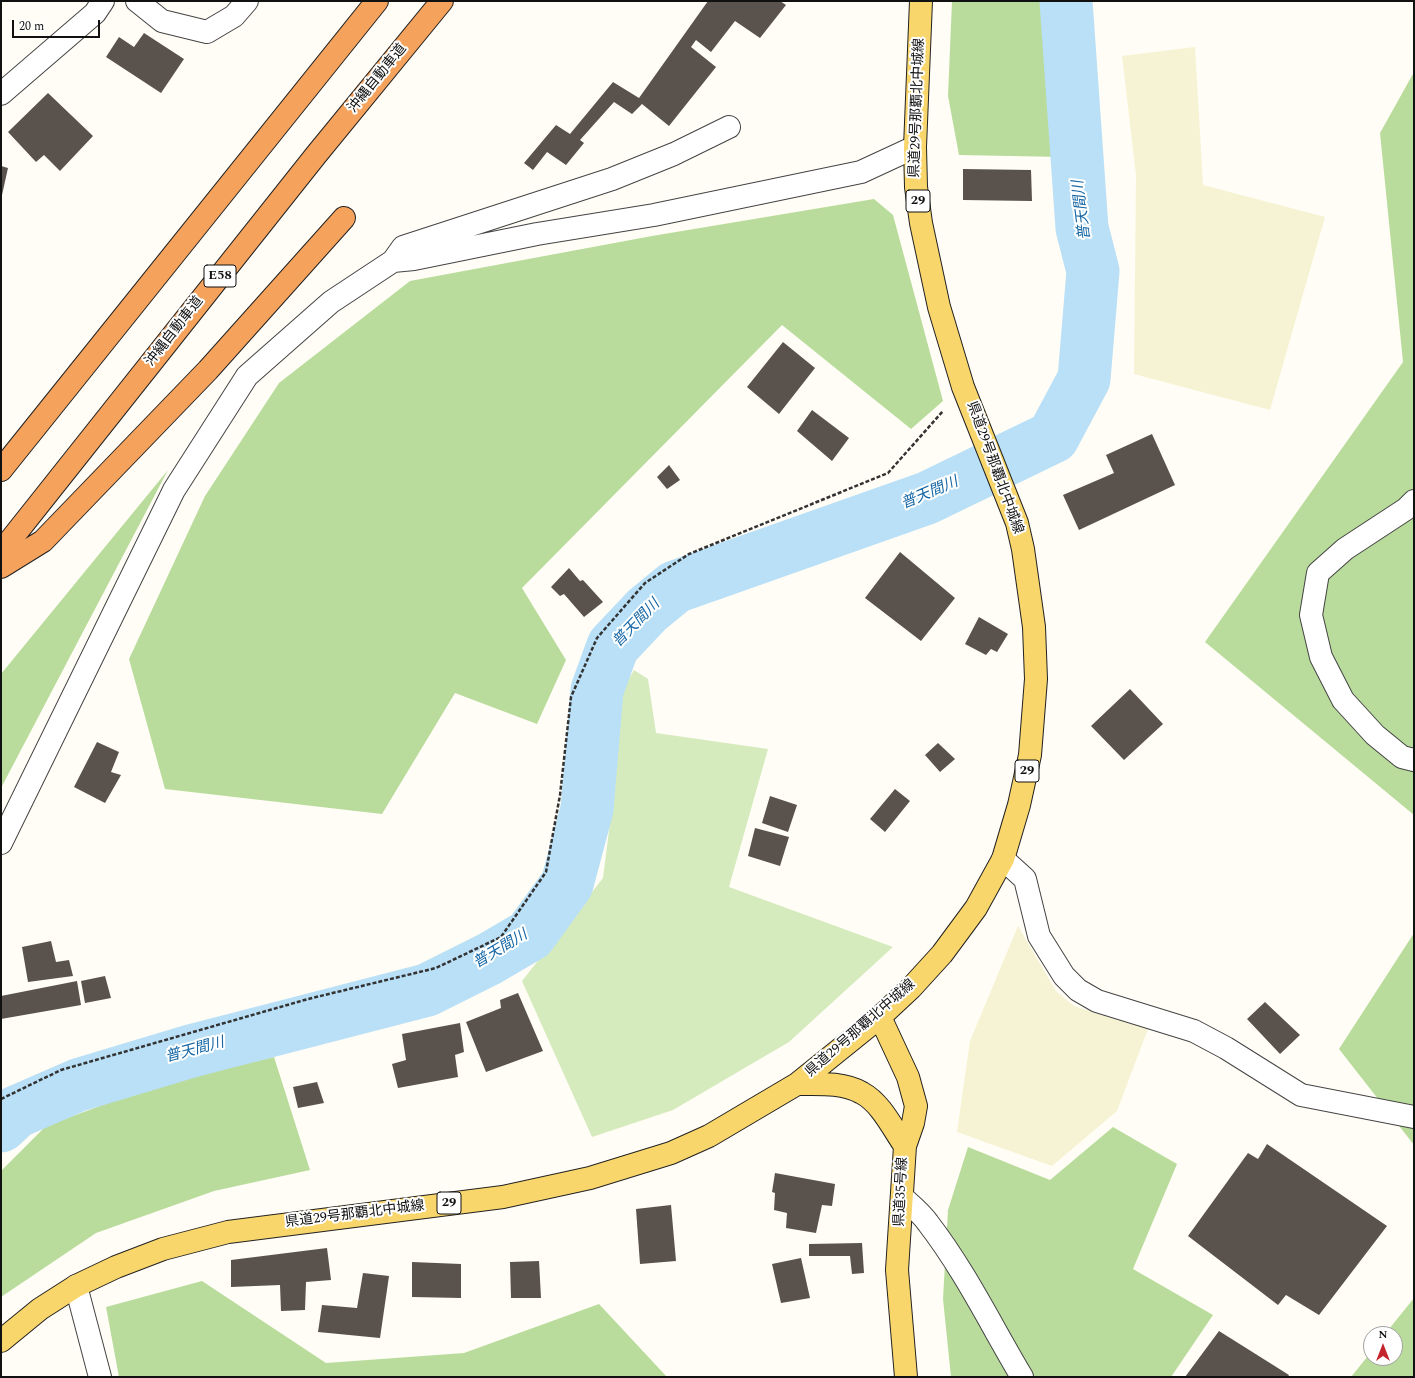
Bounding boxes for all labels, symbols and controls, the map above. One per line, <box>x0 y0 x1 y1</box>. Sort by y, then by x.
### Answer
scale bar <box>14 12 102 38</box>
text: 20 m <box>19 17 44 36</box>
street label: 県道29号那覇北中城線 <box>907 38 929 178</box>
street label: 沖縄自動車道 <box>345 41 411 117</box>
water label: 普天間川 <box>1070 179 1096 241</box>
road number: 29 <box>906 190 930 212</box>
road number: E58 <box>204 265 236 287</box>
street label: 沖縄自動車道 <box>143 294 207 370</box>
street label: 県道29号那覇北中城線 <box>962 399 1026 537</box>
water label: 普天間川 <box>899 474 961 514</box>
water label: 普天間川 <box>610 596 664 652</box>
road number: 29 <box>1015 760 1039 782</box>
water label: 普天間川 <box>471 927 531 973</box>
street label: 県道29号那覇北中城線 <box>803 977 919 1081</box>
water label: 普天間川 <box>164 1035 226 1067</box>
street label: 県道35号線 <box>892 1157 912 1227</box>
road number: 29 <box>437 1192 461 1214</box>
street label: 県道29号那覇北中城線 <box>284 1198 426 1232</box>
north arrow <box>1363 1326 1403 1366</box>
text: N <box>1379 1326 1387 1343</box>

